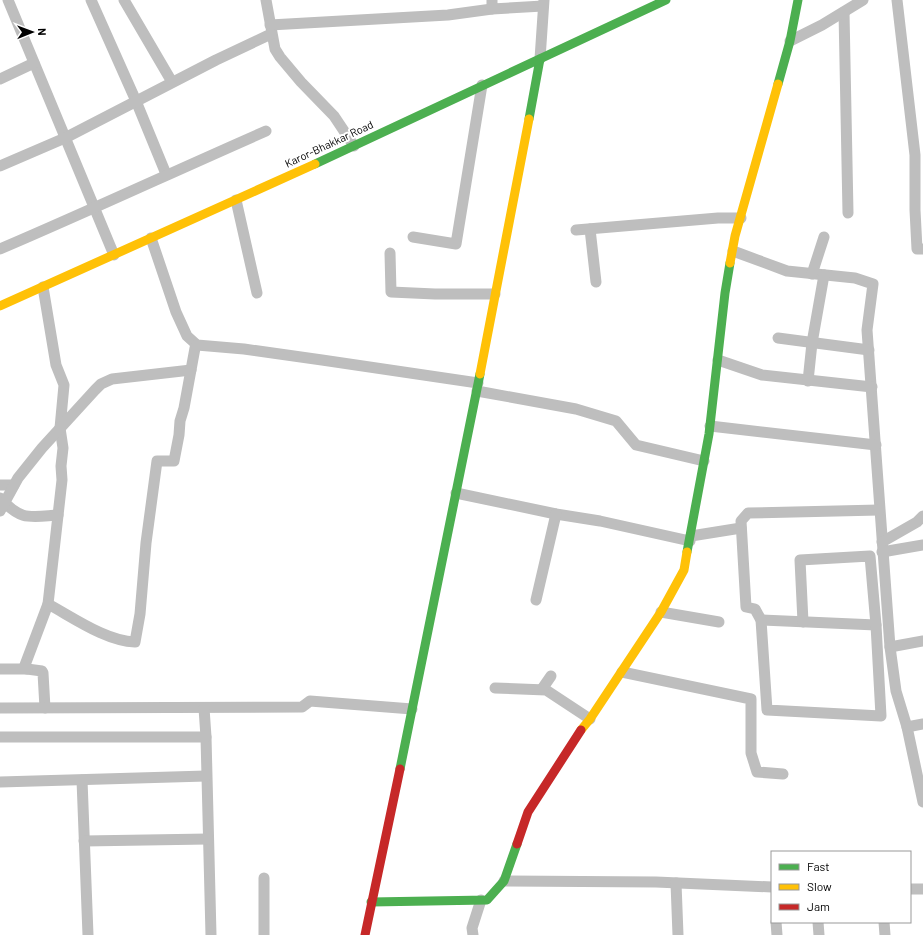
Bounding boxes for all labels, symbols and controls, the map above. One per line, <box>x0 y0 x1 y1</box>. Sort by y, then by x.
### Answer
north arrow <box>12 12 52 52</box>
text: N <box>36 28 49 36</box>
street label: Karor-Bhakkar Road <box>282 117 375 170</box>
legend <box>771 851 911 923</box>
text: Fast <box>807 859 830 873</box>
text: Slow <box>807 879 832 893</box>
text: Jam <box>807 899 830 913</box>

